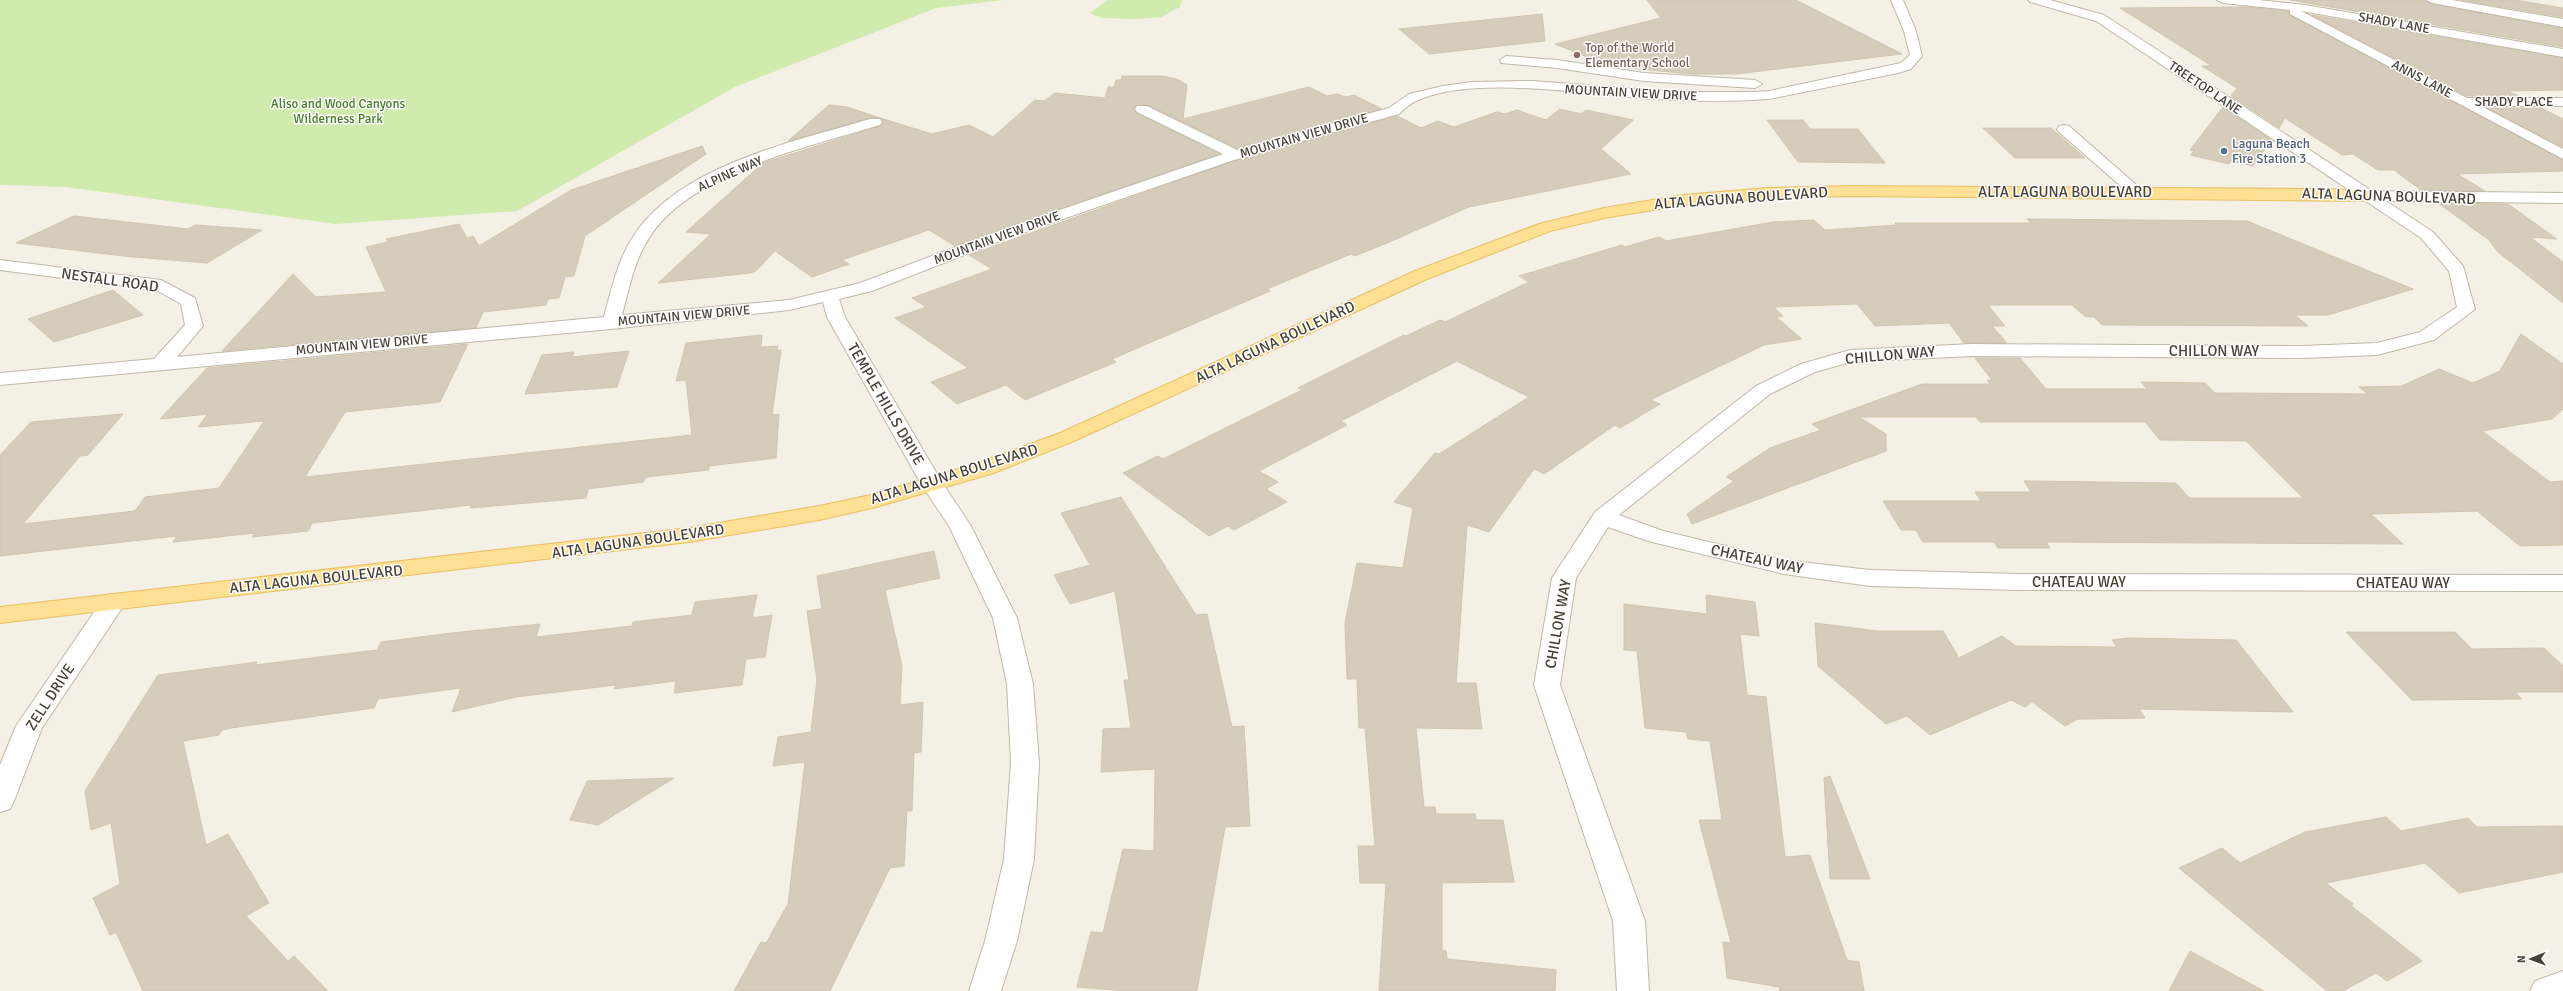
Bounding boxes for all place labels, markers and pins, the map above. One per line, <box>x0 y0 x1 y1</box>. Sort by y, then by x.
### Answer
place label: Top of the World Elementary School <box>1585 40 1690 71</box>
marker: Top of the World Elementary School <box>1572 50 1582 60</box>
place label: Laguna Beach Fire Station 3 <box>2232 136 2310 167</box>
marker: Laguna Beach Fire Station 3 <box>2219 146 2229 156</box>

